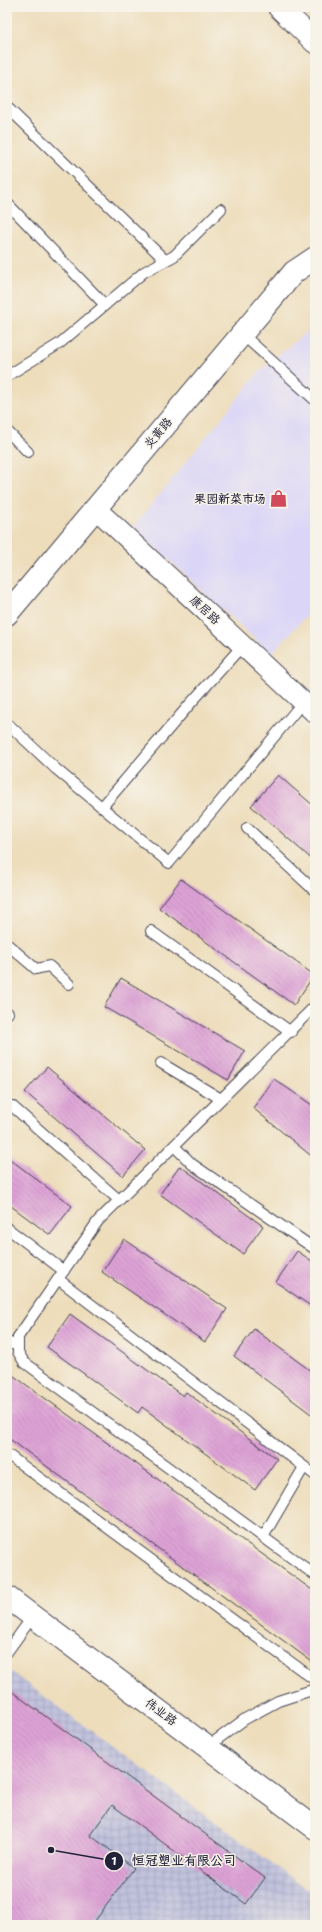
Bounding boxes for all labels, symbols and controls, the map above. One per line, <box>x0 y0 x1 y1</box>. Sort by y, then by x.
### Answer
street label: 炎黄路 <box>140 414 176 452</box>
shop icon: 果园新菜市场 <box>269 489 289 509</box>
place label: 果园新菜市场 <box>194 491 266 507</box>
street label: 康居路 <box>186 592 224 628</box>
street label: 伟业路 <box>142 1695 180 1729</box>
callout: 恒冠塑业有限公司 <box>104 1848 244 1873</box>
text: 恒冠塑业有限公司 <box>132 1852 236 1869</box>
text: 1 <box>111 1853 117 1869</box>

